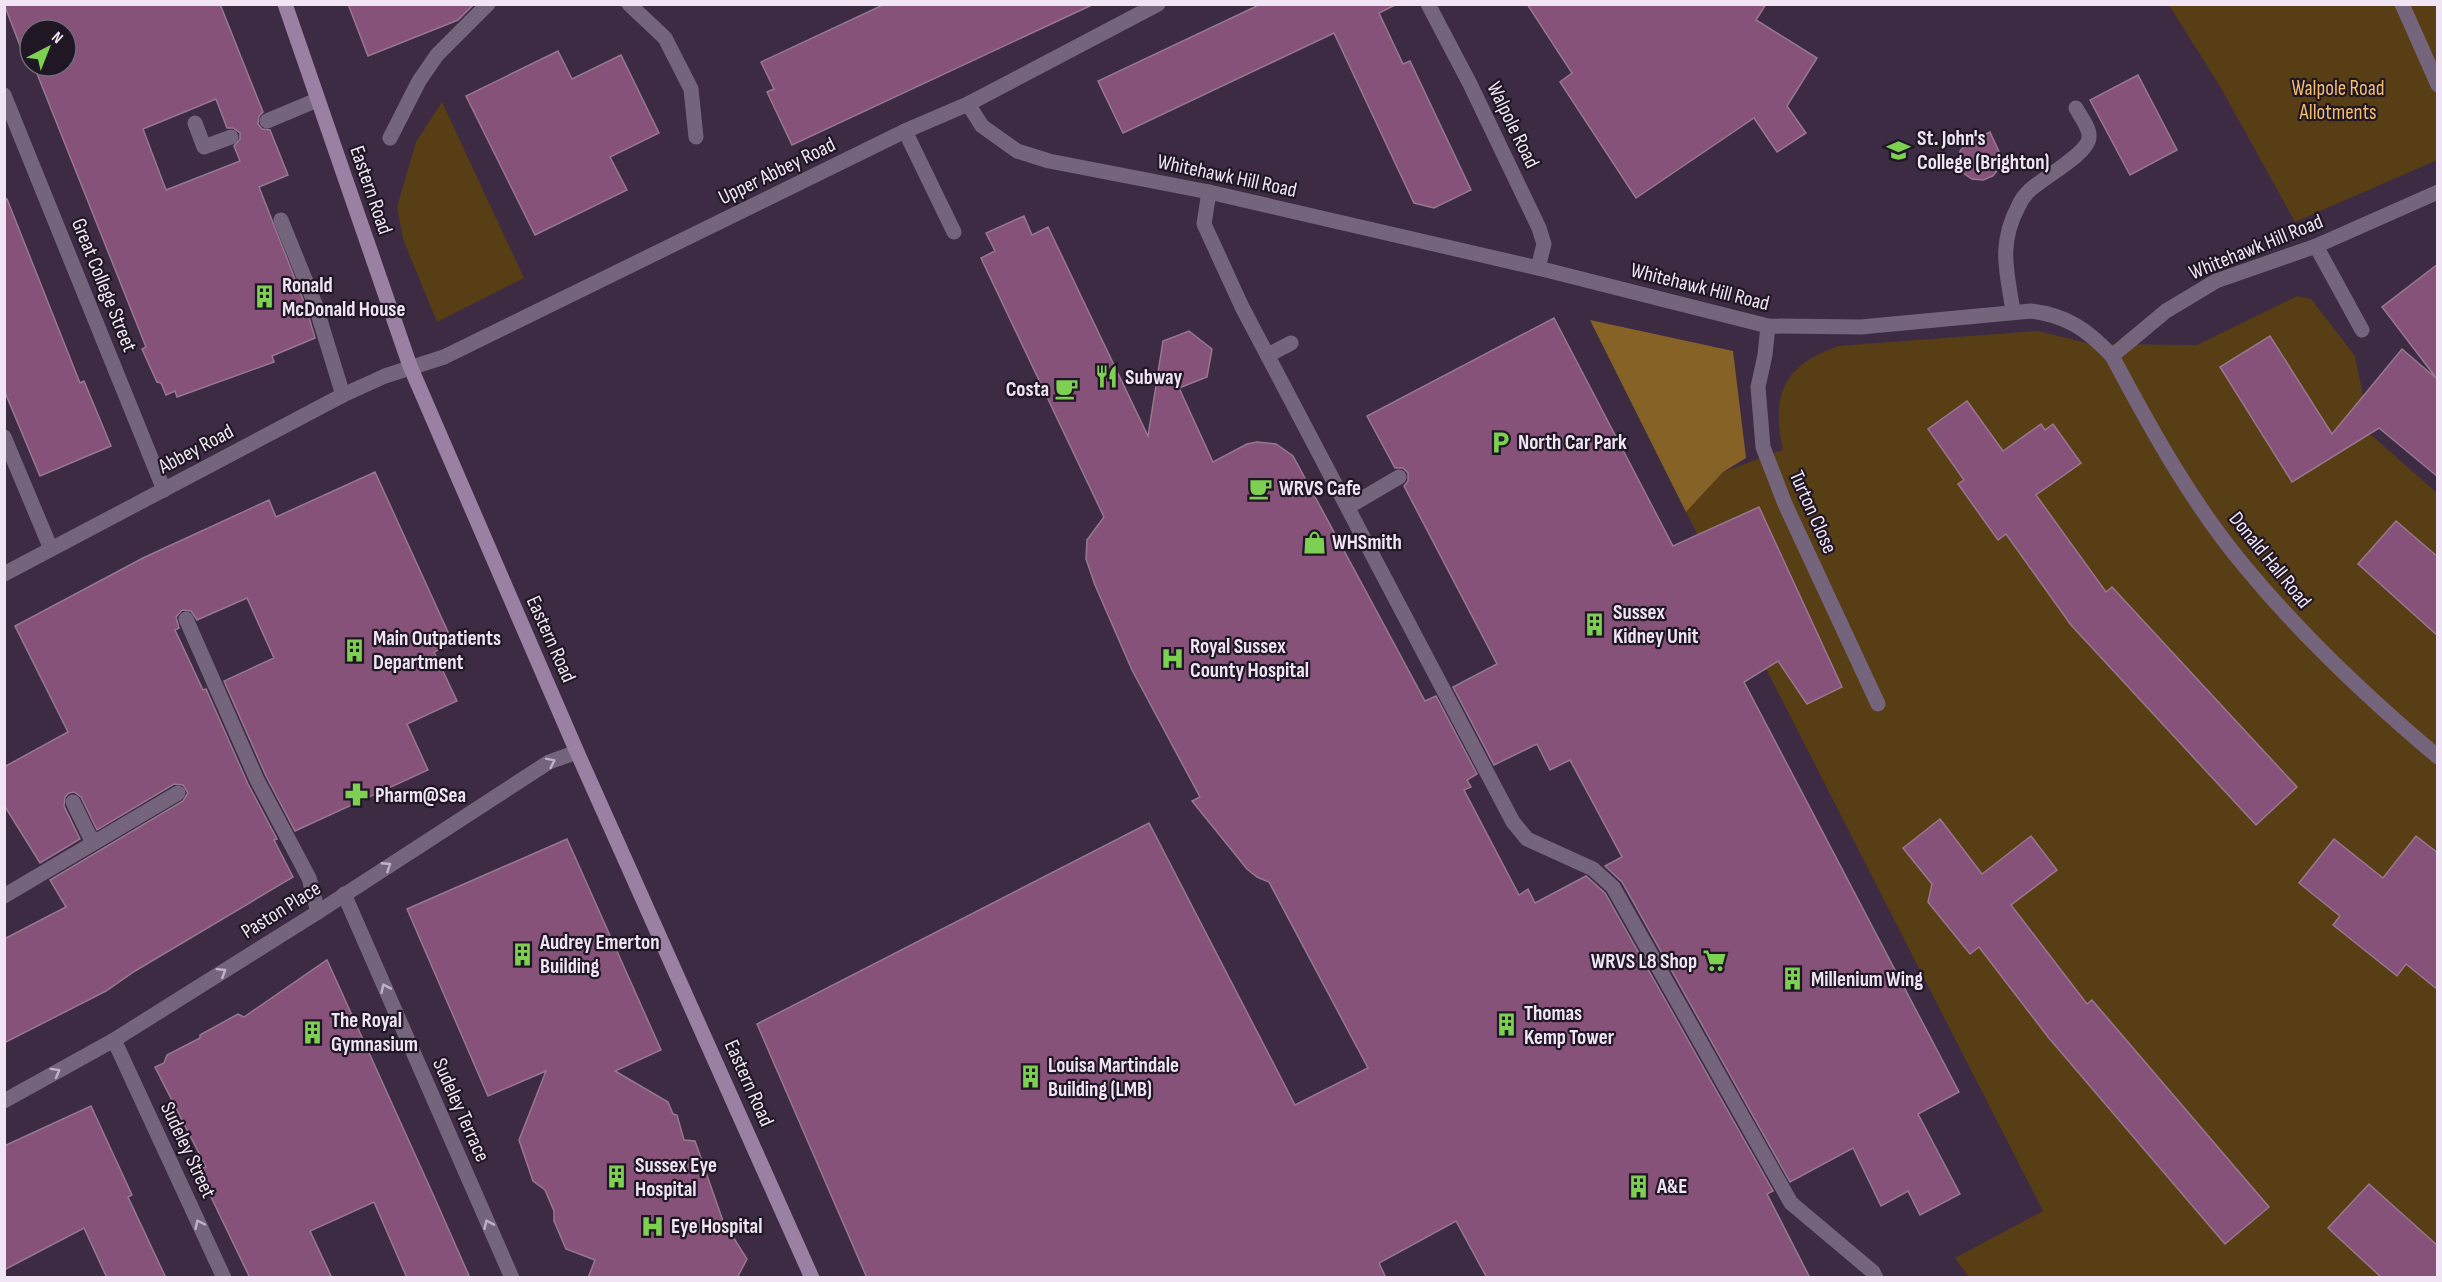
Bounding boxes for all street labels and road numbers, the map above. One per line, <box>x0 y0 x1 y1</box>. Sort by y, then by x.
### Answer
street label: Walpole Road <box>1481 78 1545 172</box>
street label: Upper Abbey Road <box>714 132 840 210</box>
street label: Eastern Road <box>344 142 398 238</box>
street label: Whitehawk Hill Road <box>1155 149 1299 203</box>
street label: Whitehawk Hill Road <box>2185 209 2327 285</box>
street label: Great College Street <box>66 215 142 355</box>
street label: Whitehawk Hill Road <box>1628 258 1772 316</box>
street label: Abbey Road <box>153 419 238 480</box>
street label: Turton Close <box>1784 467 1842 557</box>
street label: Donald Hall Road <box>2223 507 2317 613</box>
street label: Eastern Road <box>521 592 581 686</box>
street label: Paston Place <box>237 876 325 944</box>
street label: Eastern Road <box>719 1036 779 1130</box>
street label: Sudeley Terrace <box>427 1054 495 1166</box>
street label: Sudeley Street <box>155 1098 221 1202</box>

